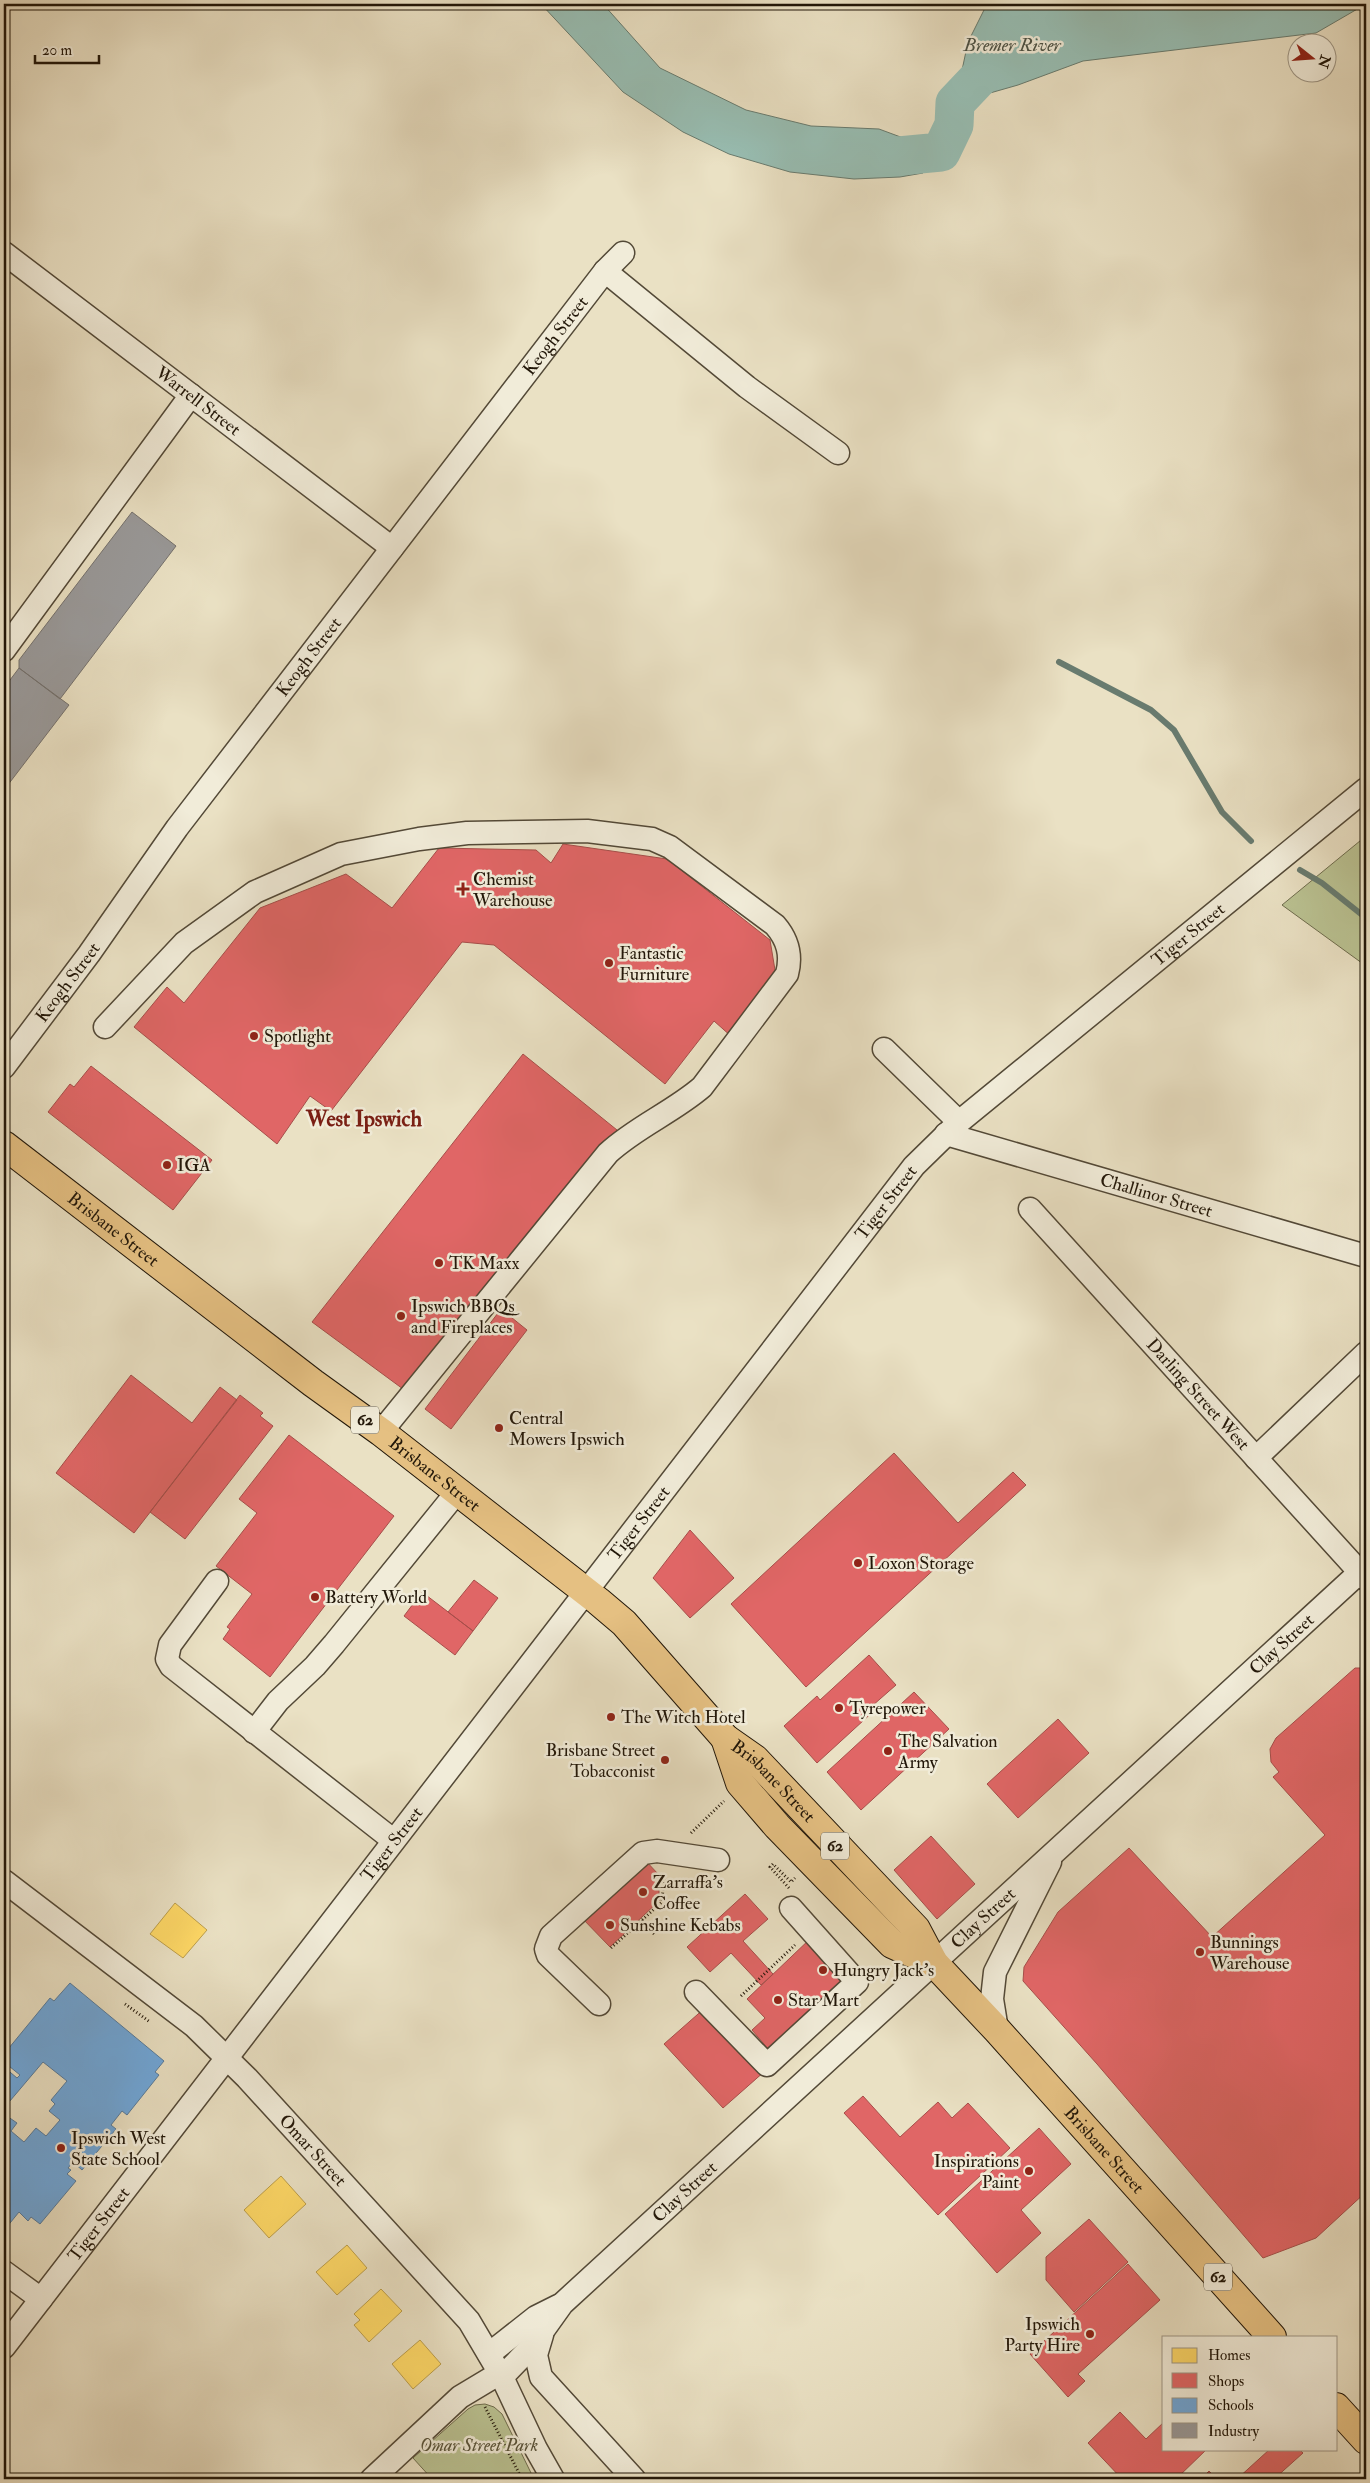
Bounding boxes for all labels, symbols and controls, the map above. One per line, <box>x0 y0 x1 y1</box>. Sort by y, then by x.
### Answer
scale bar <box>35 32 99 64</box>
north arrow <box>1288 32 1338 82</box>
water label: Bremer River <box>962 33 1062 57</box>
text: 20 m <box>42 41 72 60</box>
text: N <box>1314 52 1334 71</box>
street label: Keogh Street <box>518 291 593 380</box>
street label: Warrell Street <box>150 360 246 441</box>
street label: Keogh Street <box>271 612 346 701</box>
place label: Chemist Warehouse <box>472 868 553 912</box>
marker: Chemist Warehouse <box>457 883 469 895</box>
street label: Tiger Street <box>1147 898 1230 971</box>
street label: Keogh Street <box>30 938 105 1027</box>
place label: Fantastic Furniture <box>619 942 690 986</box>
marker: Fantastic Furniture <box>603 957 615 969</box>
place label: Spotlight <box>264 1025 331 1048</box>
marker: Spotlight <box>248 1030 260 1042</box>
district label: West Ipswich <box>305 1105 422 1134</box>
place label: IGA <box>177 1154 211 1177</box>
marker: IGA <box>161 1159 173 1171</box>
street label: Tiger Street <box>850 1160 922 1244</box>
street label: Challinor Street <box>1097 1168 1215 1222</box>
street label: Brisbane Street <box>63 1187 164 1272</box>
place label: TK Maxx <box>449 1252 519 1275</box>
marker: TK Maxx <box>433 1257 445 1269</box>
place label: Ipswich BBQs and Fireplaces <box>411 1295 520 1339</box>
marker: Ipswich BBQs and Fireplaces <box>395 1310 407 1322</box>
street label: Darling Street West <box>1141 1333 1255 1455</box>
road number: 62 <box>351 1406 379 1434</box>
place label: Central Mowers Ipswich <box>509 1407 625 1451</box>
marker: Central Mowers Ipswich <box>493 1422 505 1434</box>
street label: Brisbane Street <box>384 1431 485 1517</box>
street label: Tiger Street <box>603 1481 675 1565</box>
place label: Loxon Storage <box>868 1552 975 1575</box>
marker: Loxon Storage <box>852 1557 864 1569</box>
place label: Battery World <box>325 1586 427 1609</box>
marker: Battery World <box>309 1591 321 1603</box>
street label: Clay Street <box>1244 1608 1319 1680</box>
place label: Tyrepower <box>849 1697 926 1720</box>
marker: Tyrepower <box>833 1702 845 1714</box>
place label: The Witch Hotel <box>621 1706 746 1729</box>
marker: The Witch Hotel <box>605 1711 617 1723</box>
place label: The Salvation Army <box>897 1730 998 1774</box>
street label: Brisbane Street <box>727 1734 821 1827</box>
place label: Brisbane Street Tobacconist <box>545 1739 655 1783</box>
marker: The Salvation Army <box>882 1745 894 1757</box>
marker: Brisbane Street Tobacconist <box>659 1754 671 1766</box>
street label: Tiger Street <box>356 1802 428 1886</box>
road number: 62 <box>821 1832 849 1860</box>
place label: Zarraffa's Coffee <box>653 1871 723 1915</box>
street label: Clay Street <box>946 1882 1020 1953</box>
marker: Zarraffa's Coffee <box>637 1886 649 1898</box>
place label: Sunshine Kebabs <box>620 1914 741 1937</box>
marker: Sunshine Kebabs <box>604 1919 616 1931</box>
place label: Bunnings Warehouse <box>1209 1931 1290 1975</box>
marker: Bunnings Warehouse <box>1194 1946 1206 1958</box>
place label: Hungry Jack's <box>833 1959 934 1982</box>
marker: Hungry Jack's <box>817 1964 829 1976</box>
place label: Star Mart <box>788 1989 859 2012</box>
marker: Star Mart <box>772 1994 784 2006</box>
street label: Brisbane Street <box>1059 2101 1150 2198</box>
street label: Omar Street <box>274 2109 352 2191</box>
place label: Ipswich West State School <box>71 2127 166 2171</box>
marker: Ipswich West State School <box>55 2142 67 2154</box>
place label: Inspirations Paint <box>934 2150 1019 2194</box>
street label: Clay Street <box>647 2156 722 2227</box>
marker: Inspirations Paint <box>1023 2165 1035 2177</box>
street label: Tiger Street <box>63 2182 135 2266</box>
road number: 62 <box>1204 2264 1232 2290</box>
place label: Ipswich Party Hire <box>1005 2313 1081 2357</box>
marker: Ipswich Party Hire <box>1084 2328 1096 2340</box>
legend <box>1162 2336 1338 2450</box>
text: Homes <box>1208 2346 1250 2365</box>
text: Shops <box>1208 2372 1244 2392</box>
text: Schools <box>1208 2396 1254 2415</box>
text: Industry <box>1208 2422 1259 2441</box>
park label: Omar Street Park <box>420 2434 538 2457</box>

